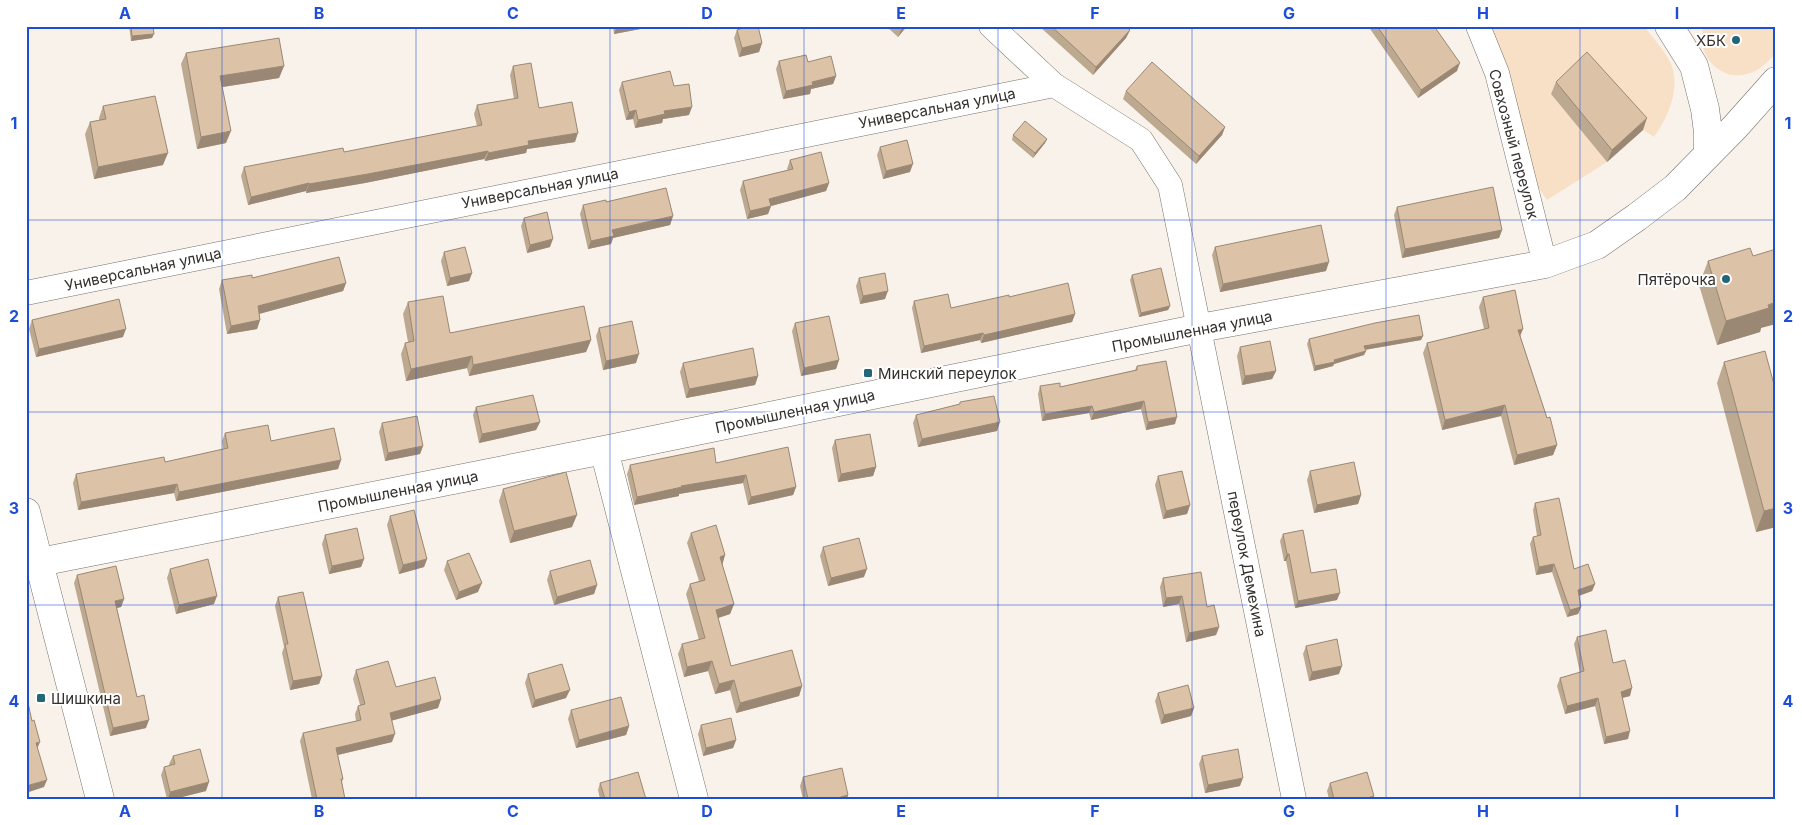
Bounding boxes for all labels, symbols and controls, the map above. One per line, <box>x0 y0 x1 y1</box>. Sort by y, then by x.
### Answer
text: A <box>119 3 131 23</box>
text: B <box>314 3 324 23</box>
text: C <box>507 3 519 23</box>
text: D <box>701 3 713 23</box>
text: E <box>896 3 906 23</box>
text: F <box>1090 3 1100 23</box>
text: G <box>1283 3 1295 23</box>
text: H <box>1477 3 1489 23</box>
text: I <box>1675 3 1679 23</box>
place label: ХБК <box>1696 31 1726 50</box>
marker: ХБК <box>1730 34 1742 46</box>
street label: Совхозный переулок <box>1485 67 1543 221</box>
street label: Универсальная улица <box>857 83 1017 133</box>
text: 1 <box>11 113 17 133</box>
text: 1 <box>1785 113 1791 133</box>
street label: Универсальная улица <box>460 163 620 213</box>
street label: Универсальная улица <box>63 243 223 295</box>
place label: Пятёрочка <box>1638 270 1716 289</box>
marker: Пятёрочка <box>1720 273 1732 285</box>
text: 2 <box>9 306 19 326</box>
street label: Промышленная улица <box>1110 306 1274 356</box>
text: 2 <box>1783 306 1793 326</box>
place label: Минский переулок <box>878 364 1017 383</box>
marker: Минский переулок <box>862 367 874 379</box>
street label: Промышленная улица <box>713 385 877 437</box>
street label: Промышленная улица <box>316 466 480 516</box>
street label: переулок Демехина <box>1224 489 1270 639</box>
text: 3 <box>9 498 19 518</box>
text: 3 <box>1783 498 1793 518</box>
place label: Шишкина <box>51 689 121 708</box>
text: 4 <box>9 691 20 711</box>
text: 4 <box>1783 691 1794 711</box>
marker: Шишкина <box>35 692 47 704</box>
text: A <box>119 801 131 821</box>
text: B <box>314 801 324 821</box>
text: C <box>507 801 519 821</box>
text: D <box>701 801 713 821</box>
text: E <box>896 801 906 821</box>
text: F <box>1090 801 1100 821</box>
text: G <box>1283 801 1295 821</box>
text: H <box>1477 801 1489 821</box>
text: I <box>1675 801 1679 821</box>

